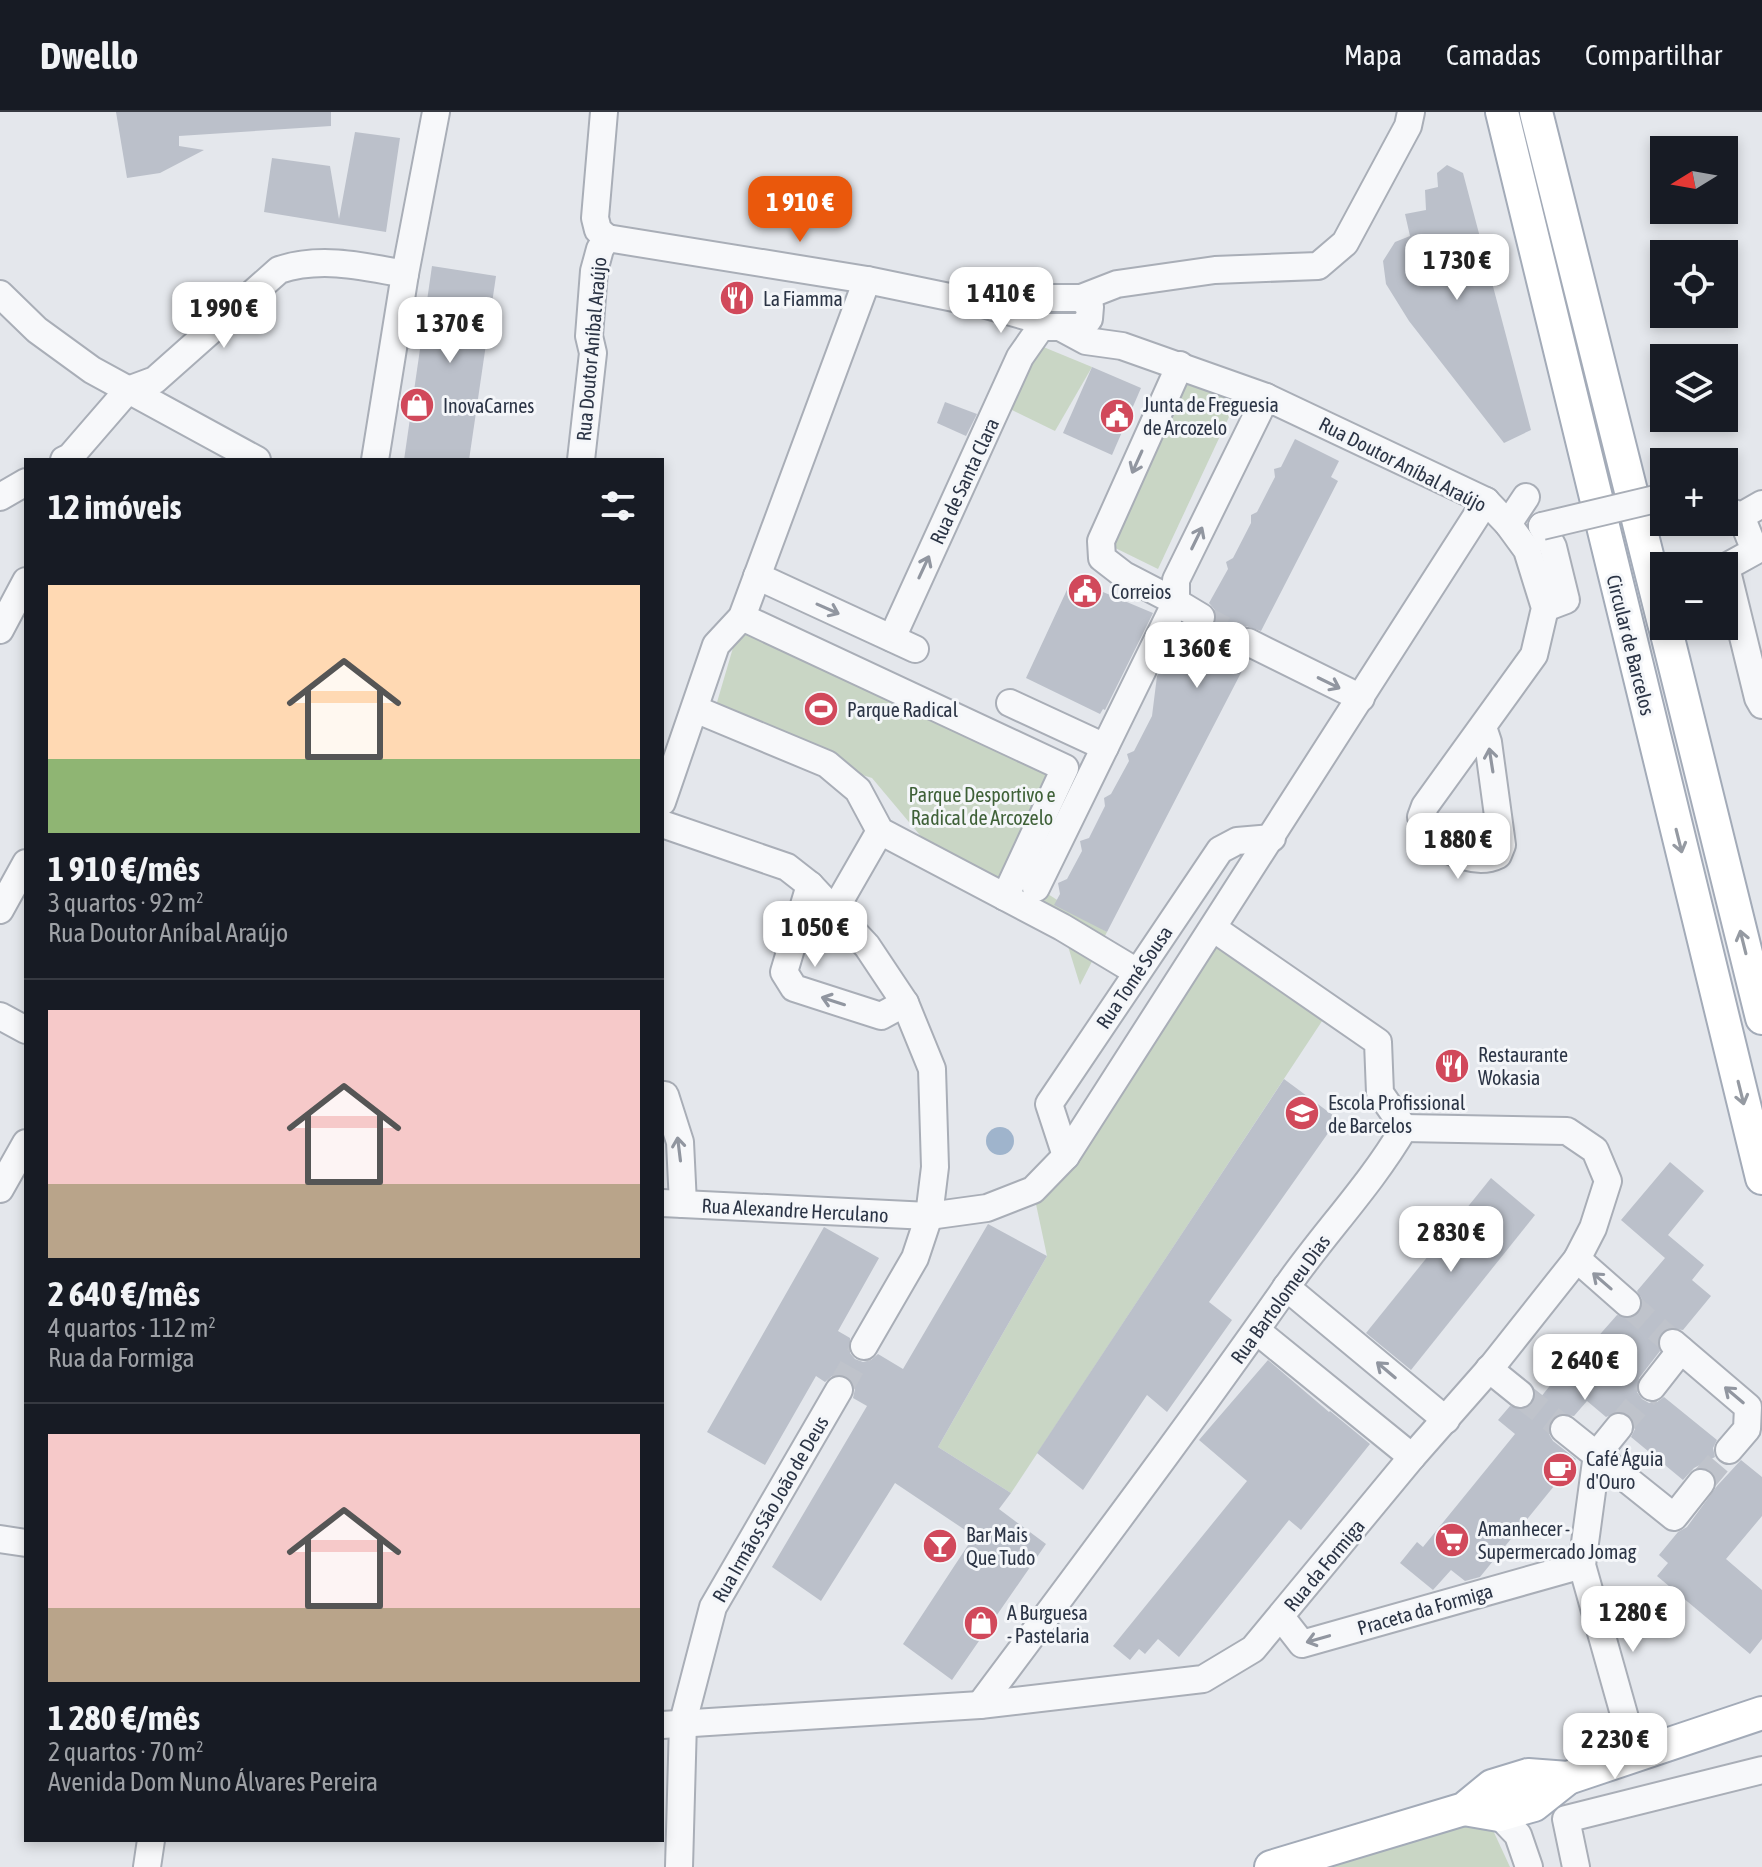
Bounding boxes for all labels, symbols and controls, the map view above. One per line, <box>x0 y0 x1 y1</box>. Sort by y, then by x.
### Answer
text: Dwello <box>40 34 138 77</box>
text: Mapa <box>1344 39 1402 71</box>
text: Camadas <box>1446 39 1541 71</box>
text: Compartilhar <box>1585 39 1722 71</box>
north arrow <box>1650 136 1738 224</box>
map controls <box>1650 136 1738 640</box>
pin: 1 910 € <box>726 176 874 244</box>
text: 1 910 € <box>766 187 834 217</box>
pin: 1 730 € <box>1383 234 1531 302</box>
button: locate <box>1650 240 1738 328</box>
text: 1 730 € <box>1423 245 1491 275</box>
street label: Rua Doutor Aníbal Araújo <box>571 256 611 442</box>
pin: 1 410 € <box>927 267 1075 335</box>
text: 1 410 € <box>967 278 1035 308</box>
restaurant icon: La Fiamma <box>718 279 756 317</box>
pin: 1 990 € <box>150 282 298 350</box>
place label: La Fiamma <box>763 287 843 310</box>
text: 1 990 € <box>190 293 258 323</box>
pin: 1 370 € <box>376 297 524 365</box>
text: 1 370 € <box>416 308 484 338</box>
button: layers <box>1650 344 1738 432</box>
shop icon: InovaCarnes <box>398 386 436 424</box>
place label: Junta de Freguesia de Arcozelo <box>1143 393 1279 439</box>
place label: InovaCarnes <box>443 394 534 417</box>
public building icon: Junta de Freguesia de Arcozelo <box>1098 397 1136 435</box>
street label: Rua Doutor Aníbal Araújo <box>1315 412 1491 516</box>
street label: Rua de Santa Clara <box>925 414 1003 548</box>
button: + <box>1650 448 1738 536</box>
one-way arrow <box>1128 449 1143 473</box>
icon: filters <box>596 484 640 528</box>
text: 12 imóveis <box>48 487 181 526</box>
one-way arrow <box>1190 526 1205 550</box>
button: − <box>1650 552 1738 640</box>
one-way arrow <box>917 555 932 579</box>
public building icon: Correios <box>1066 572 1104 610</box>
street label: Circular de Barcelos <box>1602 572 1660 718</box>
place label: Correios <box>1111 580 1171 603</box>
one-way arrow <box>815 602 840 617</box>
pin: 1 360 € <box>1123 622 1271 690</box>
text: 1 360 € <box>1163 633 1231 663</box>
icon: home <box>272 637 416 781</box>
one-way arrow <box>1317 675 1341 691</box>
sports icon: Parque Radical <box>802 690 840 728</box>
place label: Parque Radical <box>847 698 959 721</box>
one-way arrow <box>1483 748 1498 773</box>
park label: Parque Desportivo e Radical de Arcozelo <box>908 783 1056 829</box>
pin: 1 880 € <box>1384 813 1532 881</box>
text: 1 880 € <box>1424 824 1492 854</box>
one-way arrow <box>1672 827 1687 853</box>
text: 1 910 €/mês <box>48 849 200 888</box>
text: 3 quartos · 92 m² <box>48 888 203 918</box>
pin: 1 050 € <box>741 901 889 969</box>
text: 1 050 € <box>781 912 849 942</box>
text: Rua Doutor Aníbal Araújo <box>48 918 288 948</box>
street label: Rua Tomé Sousa <box>1091 921 1177 1033</box>
one-way arrow <box>1735 930 1750 956</box>
one-way arrow <box>820 992 845 1007</box>
place label: Restaurante Wokasia <box>1478 1043 1568 1089</box>
restaurant icon: Restaurante Wokasia <box>1433 1047 1471 1085</box>
icon: home <box>272 1062 416 1206</box>
one-way arrow <box>1734 1080 1749 1106</box>
place label: Escola Profissional de Barcelos <box>1328 1091 1466 1137</box>
school or university icon: Escola Profissional de Barcelos <box>1283 1094 1321 1132</box>
one-way arrow <box>672 1136 687 1162</box>
street label: Rua Alexandre Herculano <box>701 1194 889 1226</box>
pin: 2 830 € <box>1377 1206 1525 1274</box>
text: 2 830 € <box>1417 1217 1485 1247</box>
street label: Rua Bartolomeu Dias <box>1226 1230 1334 1368</box>
one-way arrow <box>1593 1272 1613 1290</box>
text: 2 640 €/mês <box>48 1274 200 1313</box>
text: 4 quartos · 112 m² <box>48 1313 216 1343</box>
pin: 2 640 € <box>1511 1334 1659 1402</box>
text: Rua da Formiga <box>48 1343 194 1373</box>
text: 2 640 € <box>1551 1345 1619 1375</box>
one-way arrow <box>1376 1361 1397 1379</box>
one-way arrow <box>1724 1386 1745 1404</box>
street label: Rua Irmãos São João de Deus <box>707 1412 833 1606</box>
place label: Café Águia d'Ouro <box>1586 1447 1664 1493</box>
cafe icon: Café Águia d'Ouro <box>1541 1451 1579 1489</box>
icon: home <box>272 1486 416 1630</box>
street label: Rua da Formiga <box>1279 1514 1369 1616</box>
place label: Amanhecer - Supermercado Jomag <box>1478 1517 1637 1563</box>
supermarket icon: Amanhecer - Supermercado Jomag <box>1433 1521 1471 1559</box>
place label: Bar Mais Que Tudo <box>966 1523 1035 1569</box>
bar icon: Bar Mais Que Tudo <box>921 1527 959 1565</box>
street label: Praceta da Formiga <box>1355 1579 1495 1639</box>
pin: 1 280 € <box>1559 1586 1707 1654</box>
text: 1 280 € <box>1599 1597 1667 1627</box>
place label: A Burguesa - Pastelaria <box>1007 1601 1090 1647</box>
shop icon: A Burguesa - Pastelaria <box>962 1604 1000 1642</box>
one-way arrow <box>1306 1632 1332 1647</box>
text: 1 280 €/mês <box>48 1698 200 1737</box>
pin: 2 230 € <box>1541 1713 1689 1781</box>
text: 2 230 € <box>1581 1724 1649 1754</box>
text: 2 quartos · 70 m² <box>48 1737 203 1767</box>
text: Avenida Dom Nuno Álvares Pereira <box>48 1767 378 1797</box>

